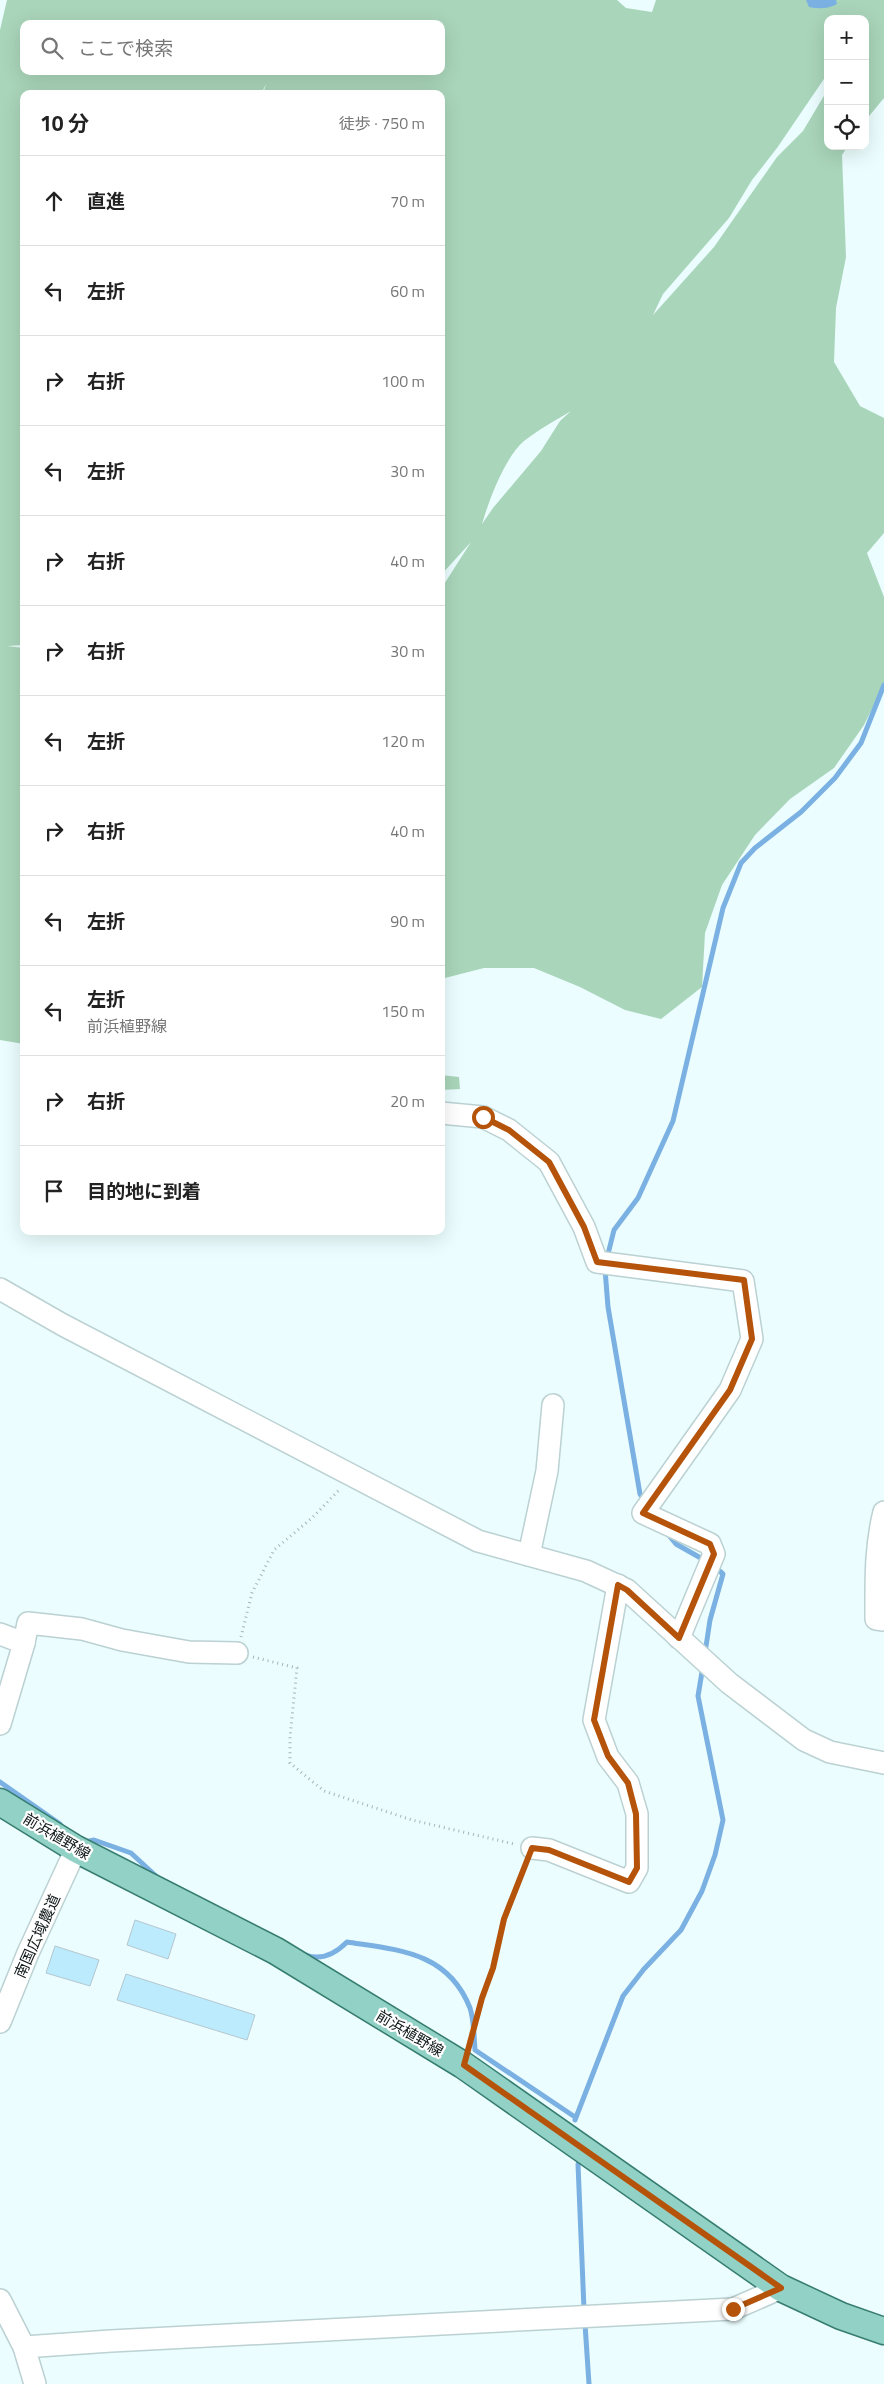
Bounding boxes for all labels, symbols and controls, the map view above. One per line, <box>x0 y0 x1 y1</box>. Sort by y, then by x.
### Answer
map controls <box>824 15 869 150</box>
button: + <box>824 15 869 60</box>
search box <box>20 20 445 75</box>
text: ここで検索 <box>78 33 173 62</box>
icon: search <box>38 34 66 62</box>
button: − <box>824 60 869 105</box>
button: locate <box>824 105 869 150</box>
text: 10 分 <box>40 107 89 139</box>
text: 徒歩 · 750 m <box>339 111 425 135</box>
text: 直進 <box>87 186 125 215</box>
icon: ahead <box>40 187 68 215</box>
text: 70 m <box>390 189 425 213</box>
text: 左折 <box>87 276 125 305</box>
icon: left <box>40 277 68 305</box>
text: 60 m <box>390 279 425 303</box>
text: 右折 <box>87 366 125 395</box>
icon: right <box>40 367 68 395</box>
text: 100 m <box>381 369 425 393</box>
text: 左折 <box>87 456 125 485</box>
icon: left <box>40 457 68 485</box>
text: 30 m <box>390 459 425 483</box>
text: 右折 <box>87 546 125 575</box>
icon: right <box>40 547 68 575</box>
text: 40 m <box>390 549 425 573</box>
text: 右折 <box>87 636 125 665</box>
icon: right <box>40 637 68 665</box>
text: 30 m <box>390 639 425 663</box>
text: 左折 <box>87 726 125 755</box>
icon: left <box>40 727 68 755</box>
text: 120 m <box>381 729 425 753</box>
text: 右折 <box>87 816 125 845</box>
icon: right <box>40 817 68 845</box>
text: 40 m <box>390 819 425 843</box>
text: 左折 <box>87 906 125 935</box>
icon: left <box>40 907 68 935</box>
text: 90 m <box>390 909 425 933</box>
text: 左折 <box>87 984 125 1013</box>
icon: left <box>40 997 68 1025</box>
text: 150 m <box>381 999 425 1023</box>
text: 前浜植野線 <box>87 1014 167 1038</box>
text: 右折 <box>87 1086 125 1115</box>
icon: right <box>40 1087 68 1115</box>
text: 20 m <box>390 1089 425 1113</box>
route start <box>472 1106 495 1129</box>
text: 目的地に到着 <box>87 1176 201 1205</box>
icon: arrive <box>40 1177 68 1205</box>
street label: 前浜植野線 <box>19 1807 95 1865</box>
street label: 南国広域農道 <box>8 1890 66 1982</box>
street label: 前浜植野線 <box>372 2004 448 2062</box>
route end <box>722 2298 745 2321</box>

